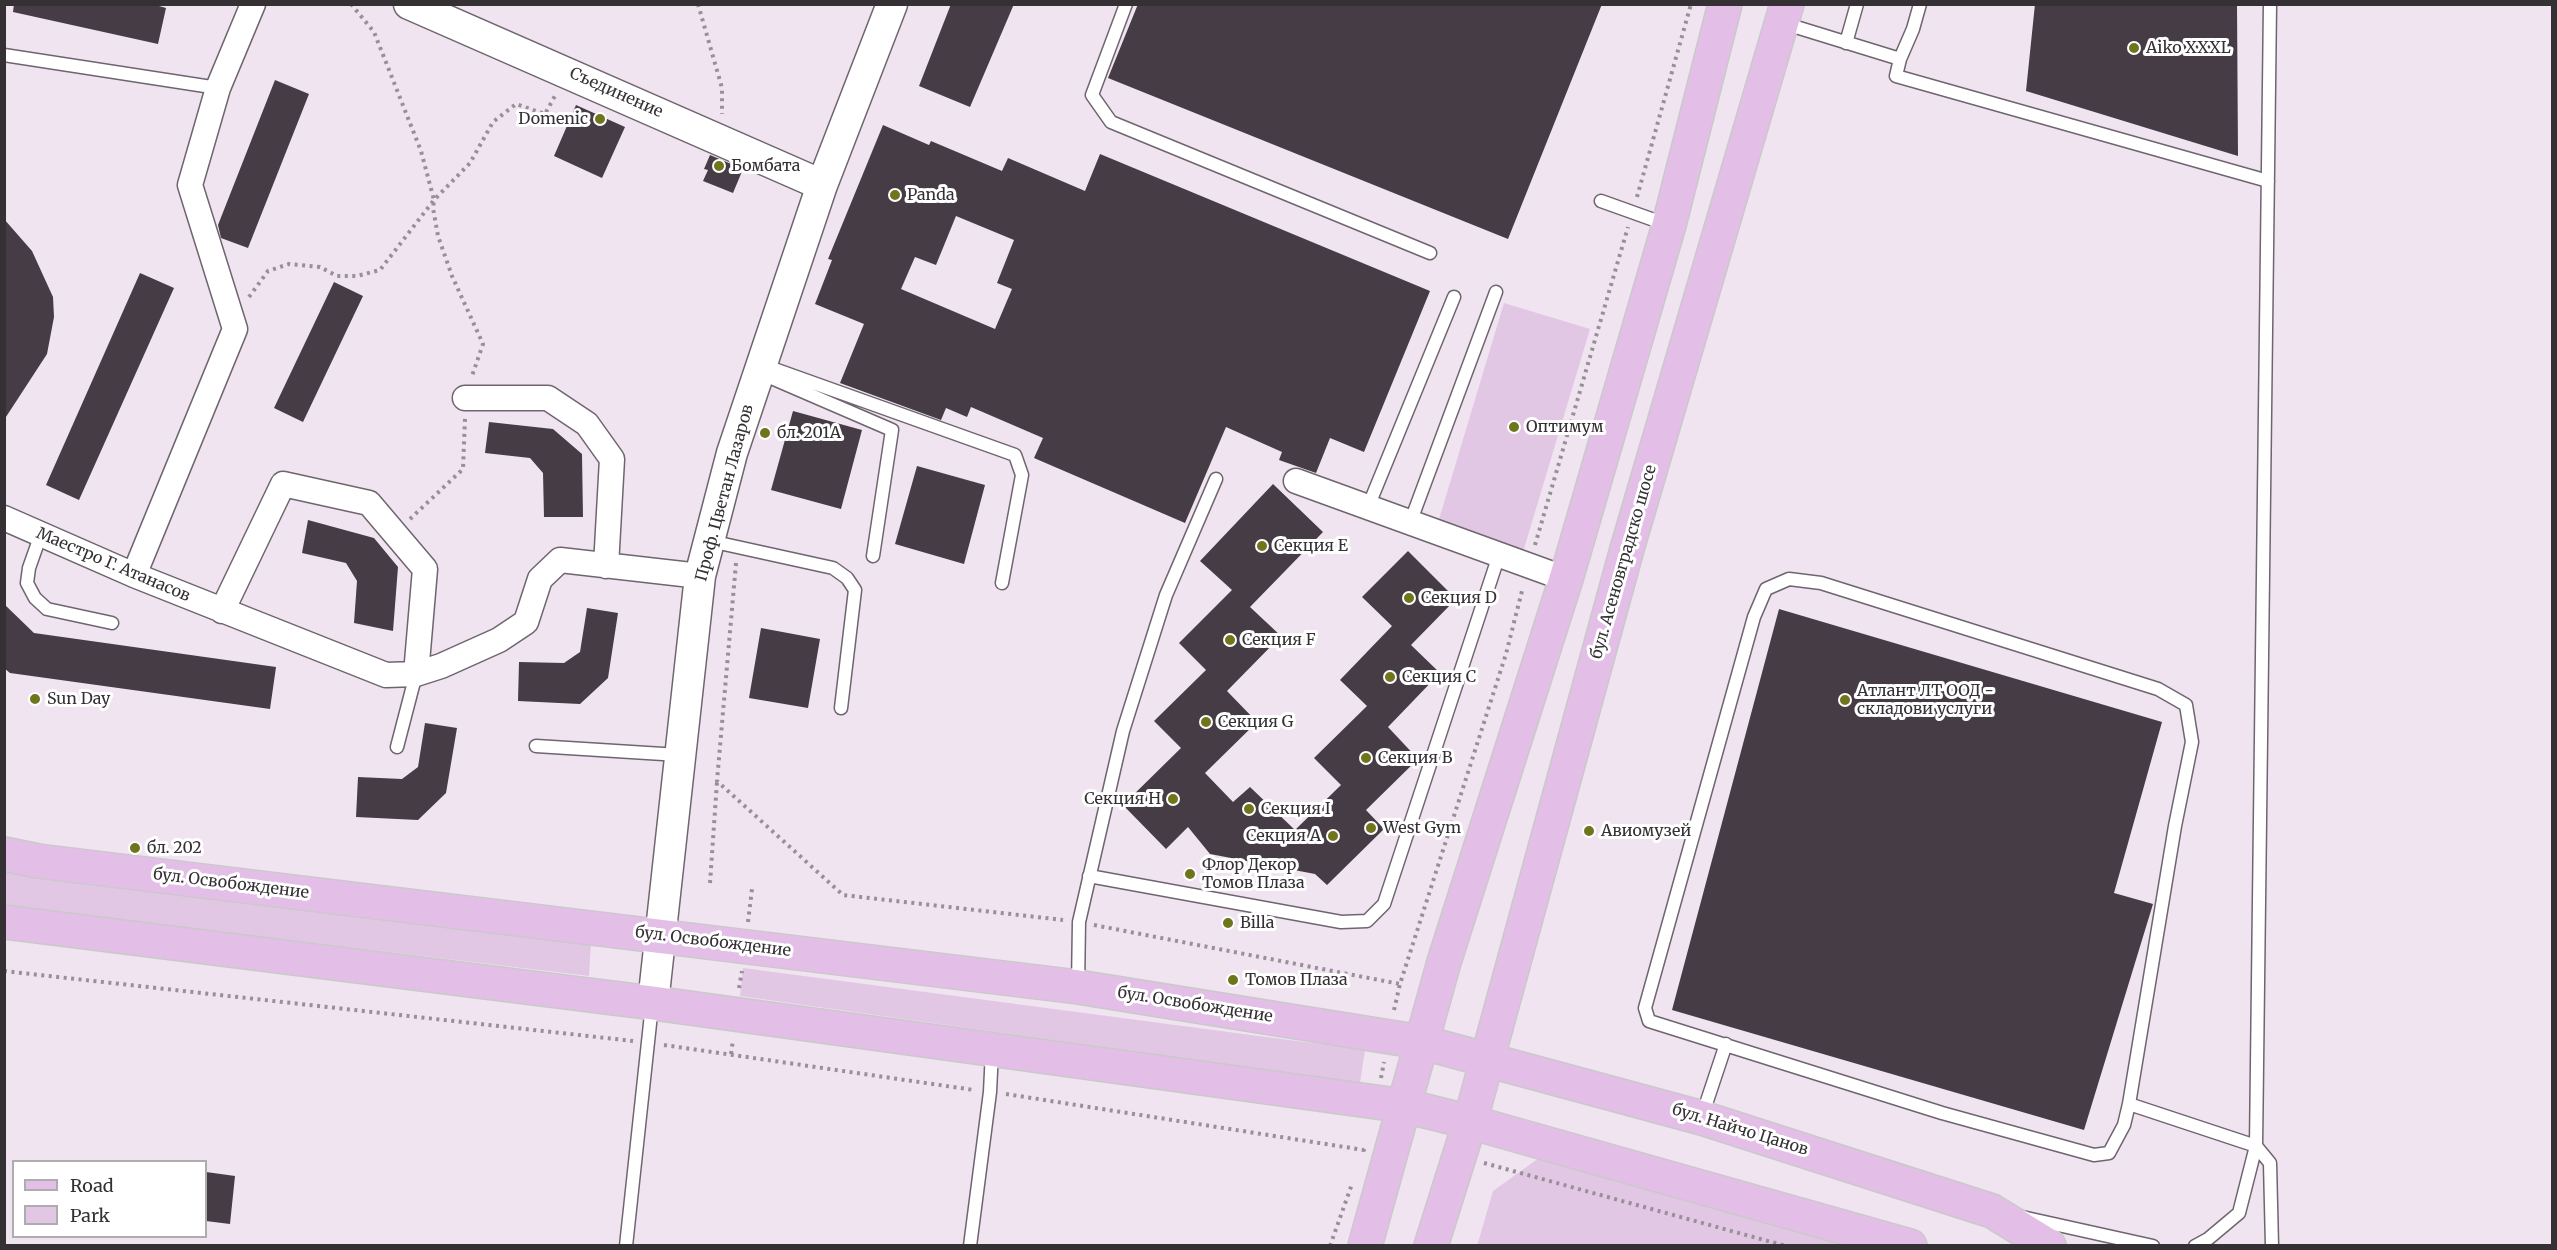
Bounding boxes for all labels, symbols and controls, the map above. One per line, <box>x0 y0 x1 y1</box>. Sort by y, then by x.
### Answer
place label: Aiko XXXL <box>2146 38 2231 58</box>
marker: Aiko XXXL <box>2127 41 2141 55</box>
street label: Съединение <box>566 64 666 122</box>
place label: Domenic <box>518 109 588 129</box>
marker: Domenic <box>593 112 607 126</box>
place label: Бомбата <box>731 156 800 176</box>
marker: Бомбата <box>712 159 726 173</box>
place label: Panda <box>907 185 955 205</box>
marker: Panda <box>888 188 902 202</box>
street label: Проф. Цветан Лазаров <box>692 402 758 584</box>
place label: Оптимум <box>1526 417 1604 437</box>
marker: Оптимум <box>1507 420 1521 434</box>
place label: бл. 201А <box>777 423 841 443</box>
marker: бл. 201А <box>758 426 772 440</box>
street label: бул. Асеновградско шосе <box>1587 463 1661 661</box>
street label: Маестро Г. Атанасов <box>33 524 193 606</box>
place label: Секция E <box>1274 536 1348 556</box>
marker: Секция E <box>1255 539 1269 553</box>
place label: Секция D <box>1421 588 1497 608</box>
marker: Секция D <box>1402 591 1416 605</box>
place label: Секция F <box>1242 630 1316 650</box>
marker: Секция F <box>1223 633 1237 647</box>
place label: Секция C <box>1402 667 1476 687</box>
marker: Секция C <box>1383 670 1397 684</box>
place label: Атлант ЛТ ООД - складови услуги <box>1857 681 1994 719</box>
place label: Sun Day <box>47 689 110 709</box>
marker: Sun Day <box>28 692 42 706</box>
marker: Атлант ЛТ ООД - складови услуги <box>1838 693 1852 707</box>
place label: Секция G <box>1218 712 1293 732</box>
marker: Секция G <box>1199 715 1213 729</box>
place label: Секция B <box>1378 748 1453 768</box>
marker: Секция B <box>1359 751 1373 765</box>
place label: Секция H <box>1084 789 1161 809</box>
marker: Секция H <box>1166 792 1180 806</box>
place label: Секция I <box>1261 799 1331 819</box>
marker: Секция I <box>1242 802 1256 816</box>
place label: West Gym <box>1383 818 1461 838</box>
marker: West Gym <box>1364 821 1378 835</box>
place label: Авиомузей <box>1601 821 1691 841</box>
marker: Авиомузей <box>1582 824 1596 838</box>
place label: Секция A <box>1246 826 1321 846</box>
marker: Секция A <box>1326 829 1340 843</box>
place label: бл. 202 <box>147 838 202 858</box>
marker: бл. 202 <box>128 841 142 855</box>
place label: Флор Декор Томов Плаза <box>1202 855 1305 893</box>
street label: бул. Освобождение <box>152 865 310 903</box>
marker: Флор Декор Томов Плаза <box>1183 867 1197 881</box>
place label: Billa <box>1240 913 1274 933</box>
marker: Billa <box>1221 916 1235 930</box>
street label: бул. Освобождение <box>634 923 792 961</box>
place label: Томов Плаза <box>1245 970 1348 990</box>
marker: Томов Плаза <box>1226 973 1240 987</box>
street label: бул. Освобождение <box>1116 983 1274 1027</box>
street label: бул. Найчо Цанов <box>1670 1100 1810 1160</box>
legend <box>12 1160 207 1238</box>
text: Road <box>70 1174 114 1197</box>
text: Park <box>70 1204 110 1227</box>

